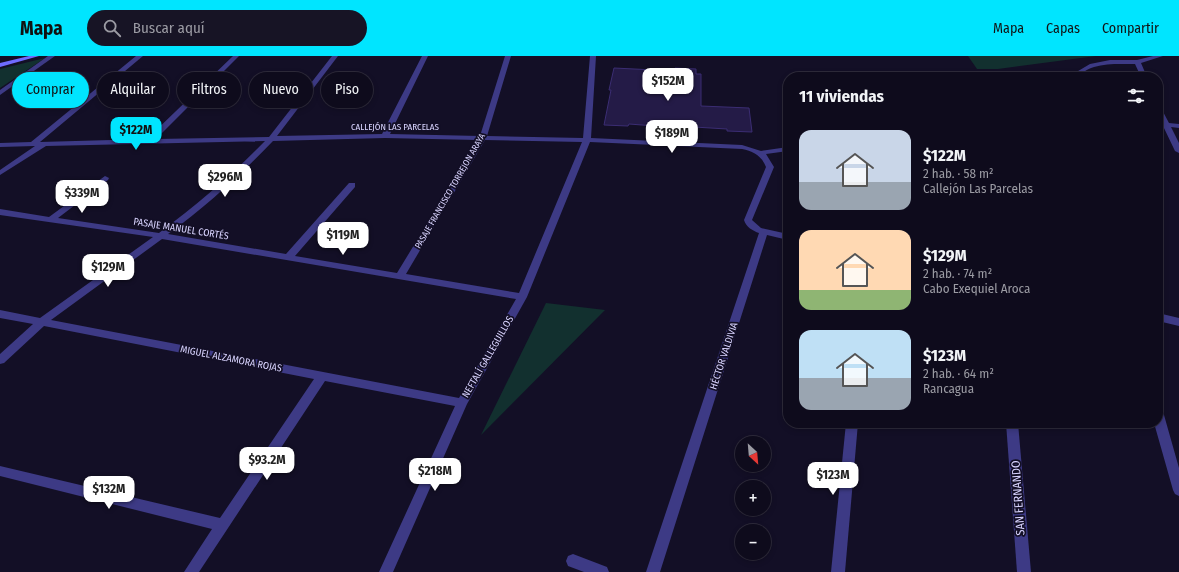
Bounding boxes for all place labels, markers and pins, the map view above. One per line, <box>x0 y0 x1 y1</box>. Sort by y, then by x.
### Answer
pin: $152M <box>640 68 696 102</box>
pin: $122M <box>108 117 164 151</box>
pin: $189M <box>644 120 700 154</box>
pin: $296M <box>197 164 253 198</box>
pin: $339M <box>54 180 110 214</box>
pin: $119M <box>315 222 371 256</box>
pin: $129M <box>80 254 136 288</box>
pin: $93.2M <box>234 447 300 481</box>
pin: $218M <box>407 458 463 492</box>
pin: $123M <box>805 462 861 496</box>
pin: $132M <box>81 476 137 510</box>

